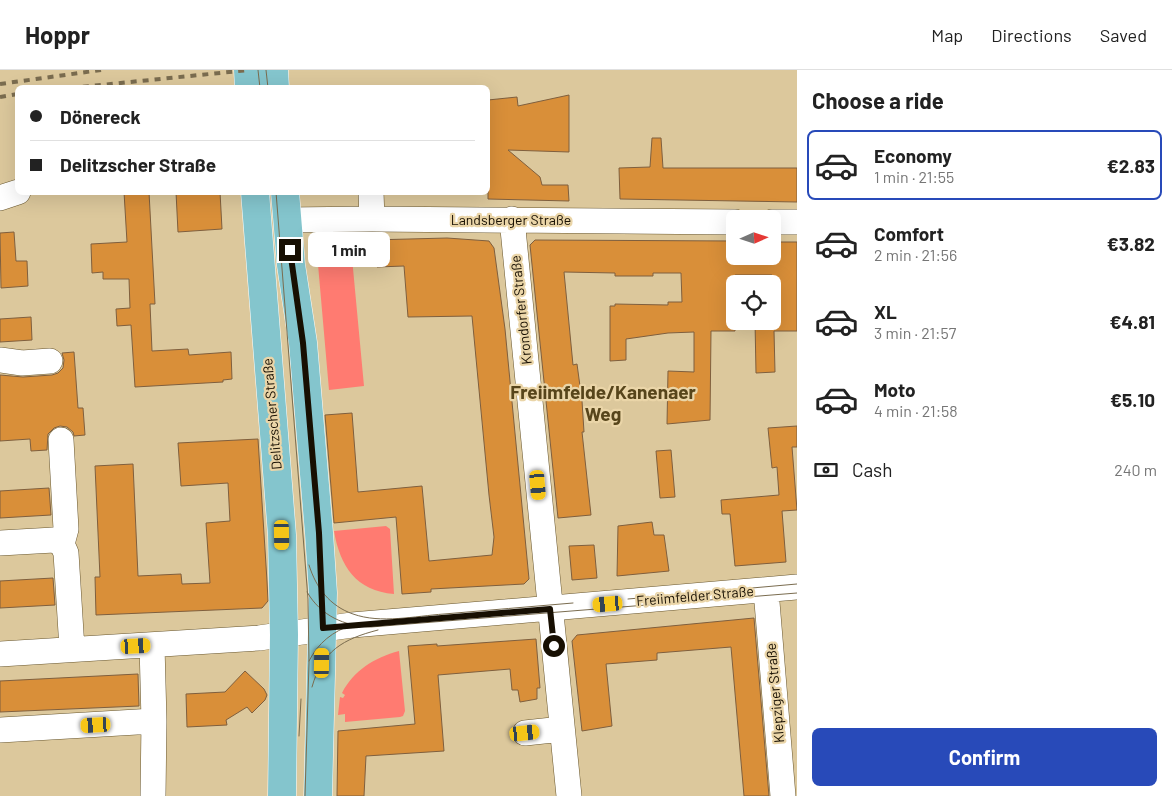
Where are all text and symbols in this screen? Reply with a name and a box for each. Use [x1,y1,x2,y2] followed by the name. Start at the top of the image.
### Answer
[25,20,90,49] text: Hoppr
[931,24,963,46] text: Map
[991,24,1072,46] text: Directions
[1100,24,1147,46] text: Saved
[812,87,944,113] text: Choose a ride
[60,105,141,128] text: Dönereck
[814,143,859,188] icon: car
[874,144,952,167] text: Economy
[60,153,216,176] text: Delitzscher Straße
[1107,154,1155,177] text: €2.83
[874,167,954,186] text: 1 min · 21:55
[726,210,781,265] north arrow
[726,210,781,330] map controls
[451,211,571,228] street label: Landsberger Straße
[814,221,859,266] icon: car
[874,222,944,245] text: Comfort
[308,232,390,268] callout: 1 min
[1107,232,1155,255] text: €3.82
[279,239,301,261] route end
[331,240,367,259] text: 1 min
[874,245,957,264] text: 2 min · 21:56
[506,255,535,365] street label: Krondorfer Straße
[726,275,781,330] button: locate
[814,299,859,344] icon: car
[874,300,897,323] text: XL
[1110,310,1155,333] text: €4.81
[874,323,956,342] text: 3 min · 21:57
[258,358,285,470] street label: Delitzscher Straße
[814,377,859,422] icon: car
[874,378,916,401] text: Moto
[510,380,697,425] district label: Freiimfelde/Kanenaer Weg
[1110,388,1155,411] text: €5.10
[874,401,958,420] text: 4 min · 21:58
[812,456,840,484] icon: cash
[852,458,893,481] text: Cash
[1114,460,1157,479] text: 240 m
[529,469,546,501] car
[274,520,289,550] car
[636,582,754,609] street label: Freiimfelder Straße
[592,595,623,613] car
[543,635,565,657] route start
[120,638,151,654] car
[762,642,787,744] street label: Klepziger Straße
[314,648,329,678] car
[80,717,111,733] car
[509,724,540,742] car
[812,728,1157,786] button: Confirm

